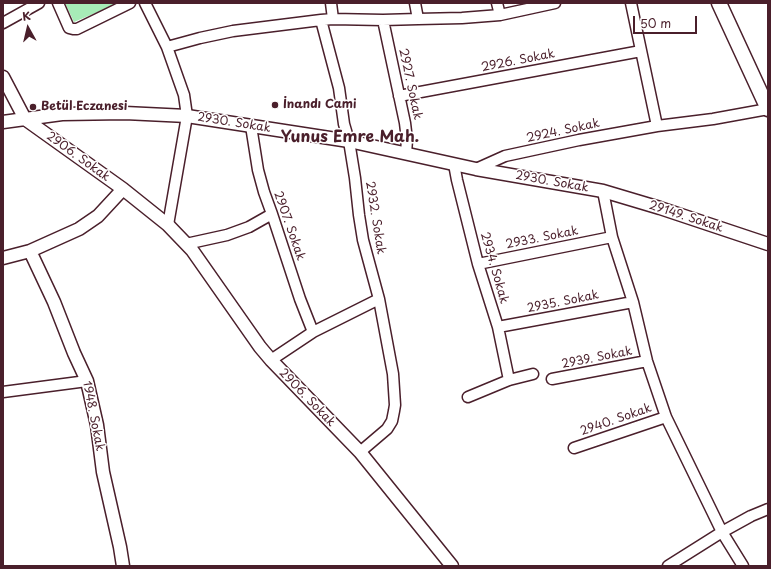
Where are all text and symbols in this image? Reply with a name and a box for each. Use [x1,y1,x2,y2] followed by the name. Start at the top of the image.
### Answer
[21,7,31,25] text: K
[8,8,48,48] north arrow
[635,8,699,34] scale bar
[640,14,671,32] text: 50 m
[395,47,425,121] street label: 2927. Sokak
[480,47,556,75] street label: 2926. Sokak
[283,98,356,112] place label: İnandı Cami
[41,100,128,114] place label: Betül Eczanesi
[270,100,280,110] marker: İnandı Cami
[28,102,38,112] marker: Betül Eczanesi
[196,110,272,136] street label: 2930. Sokak
[525,116,601,146] street label: 2924. Sokak
[281,128,419,148] district label: Yunus Emre Mah.
[43,129,113,185] street label: 2906. Sokak
[514,168,590,196] street label: 2930. Sokak
[362,180,388,256] street label: 2932. Sokak
[270,189,308,263] street label: 2907. Sokak
[647,198,725,236] street label: 29149. Sokak
[505,224,579,252] street label: 2933. Sokak
[477,231,511,305] street label: 2934. Sokak
[526,288,600,316] street label: 2935. Sokak
[561,344,633,372] street label: 2939. Sokak
[276,366,338,430] street label: 2906. Sokak
[79,380,107,452] street label: 1948. Sokak
[579,401,653,439] street label: 2940. Sokak

